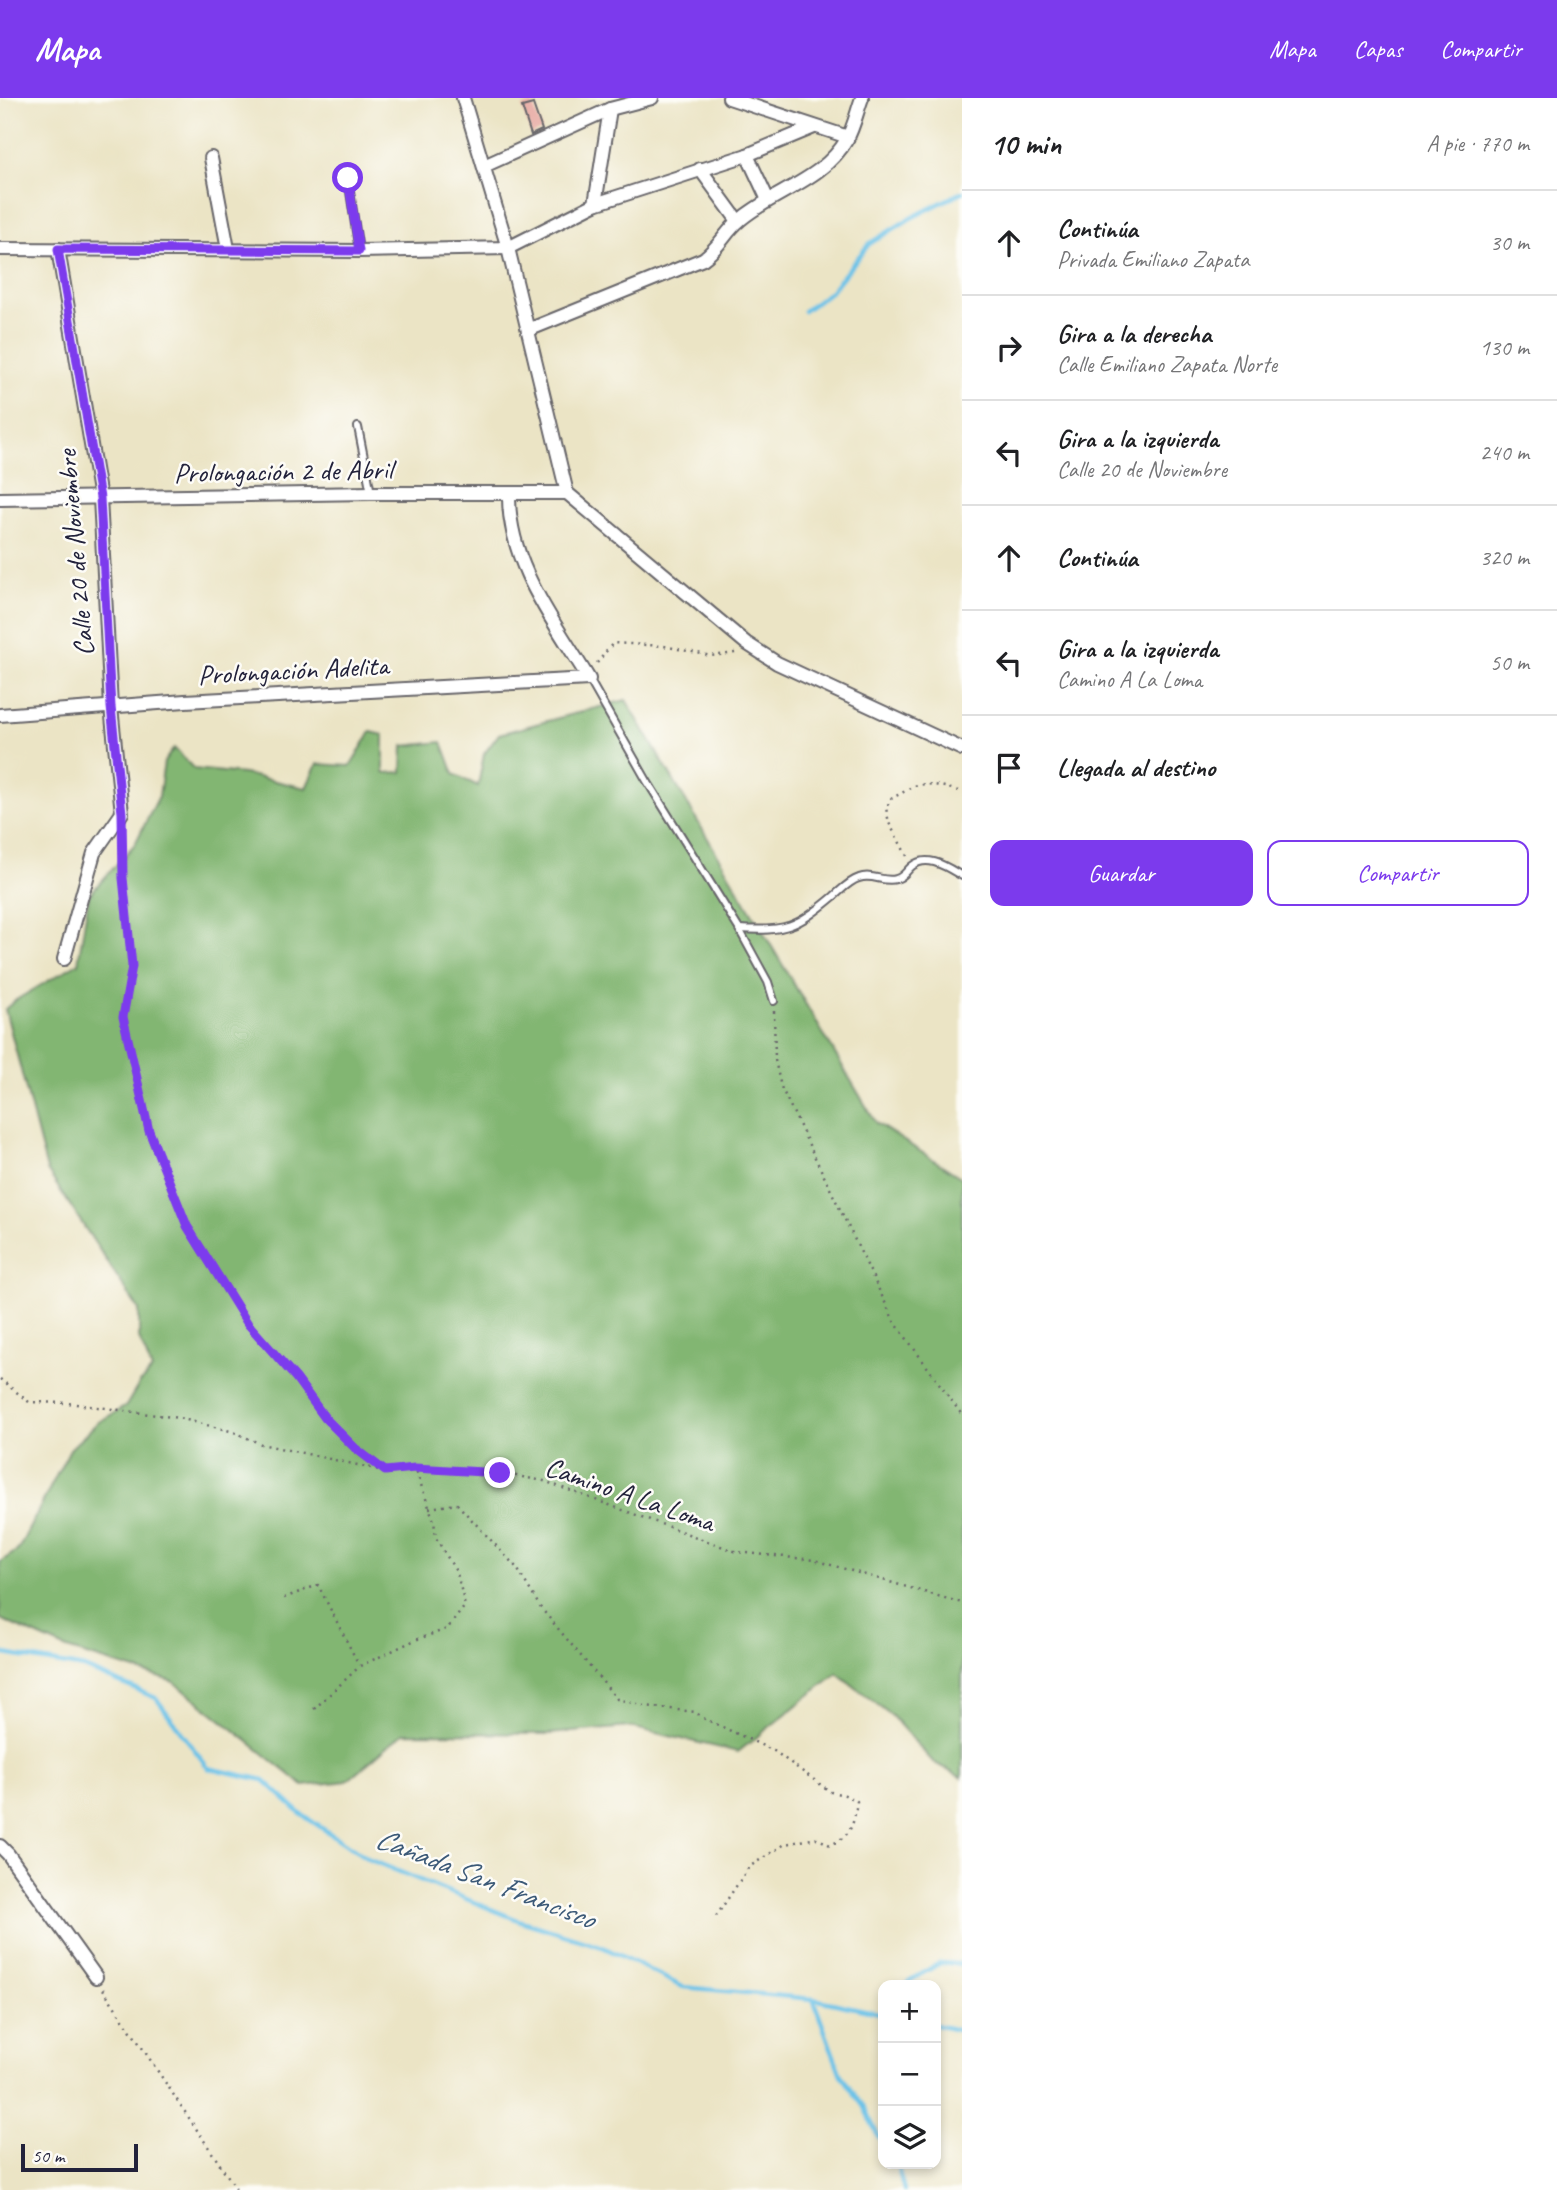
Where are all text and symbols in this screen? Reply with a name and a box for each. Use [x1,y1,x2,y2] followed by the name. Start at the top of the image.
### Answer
[35,28,100,70] text: Mapa
[1269,34,1316,64] text: Mapa
[1354,34,1402,64] text: Capas
[1440,34,1522,64] text: Compartir
[990,125,1061,163] text: 10 min
[1426,129,1529,158] text: A pie · 770 m
[332,162,363,193] route start
[1057,212,1138,245] text: Continúa
[990,224,1028,262] icon: ahead
[1490,228,1529,257] text: 30 m
[1057,245,1249,274] text: Privada Emiliano Zapata
[1057,317,1211,350] text: Gira a la derecha
[990,329,1028,367] icon: right
[1480,333,1529,362] text: 130 m
[1057,350,1277,379] text: Calle Emiliano Zapata Norte
[1057,422,1218,455] text: Gira a la izquierda
[990,434,1028,472] icon: left
[1480,438,1529,467] text: 240 m
[48,447,101,658] street label: Calle 20 de Noviembre
[173,452,398,490] street label: Prolongación 2 de Abril
[1057,455,1227,484] text: Calle 20 de Noviembre
[990,539,1028,577] icon: ahead
[1057,541,1138,574] text: Continúa
[1480,543,1529,572] text: 320 m
[1057,632,1218,665] text: Gira a la izquierda
[990,644,1028,682] icon: left
[197,647,392,692] street label: Prolongación Adelita
[1490,648,1529,677] text: 50 m
[1057,665,1202,694] text: Camino A La Loma
[990,749,1028,787] icon: arrive
[1057,751,1215,784] text: Llegada al destino
[990,840,1253,906] button: Guardar
[1267,840,1529,906] button: Compartir
[541,1449,721,1540] street label: Camino A La Loma
[484,1457,515,1488] route end
[370,1819,603,1938] water label: Cañada San Francisco
[878,1980,941,2169] map controls
[878,1980,941,2043] button: +
[878,2043,941,2106] button: −
[878,2106,941,2169] button: layers
[21,2141,138,2173] scale bar
[32,2144,64,2168] text: 50 m

